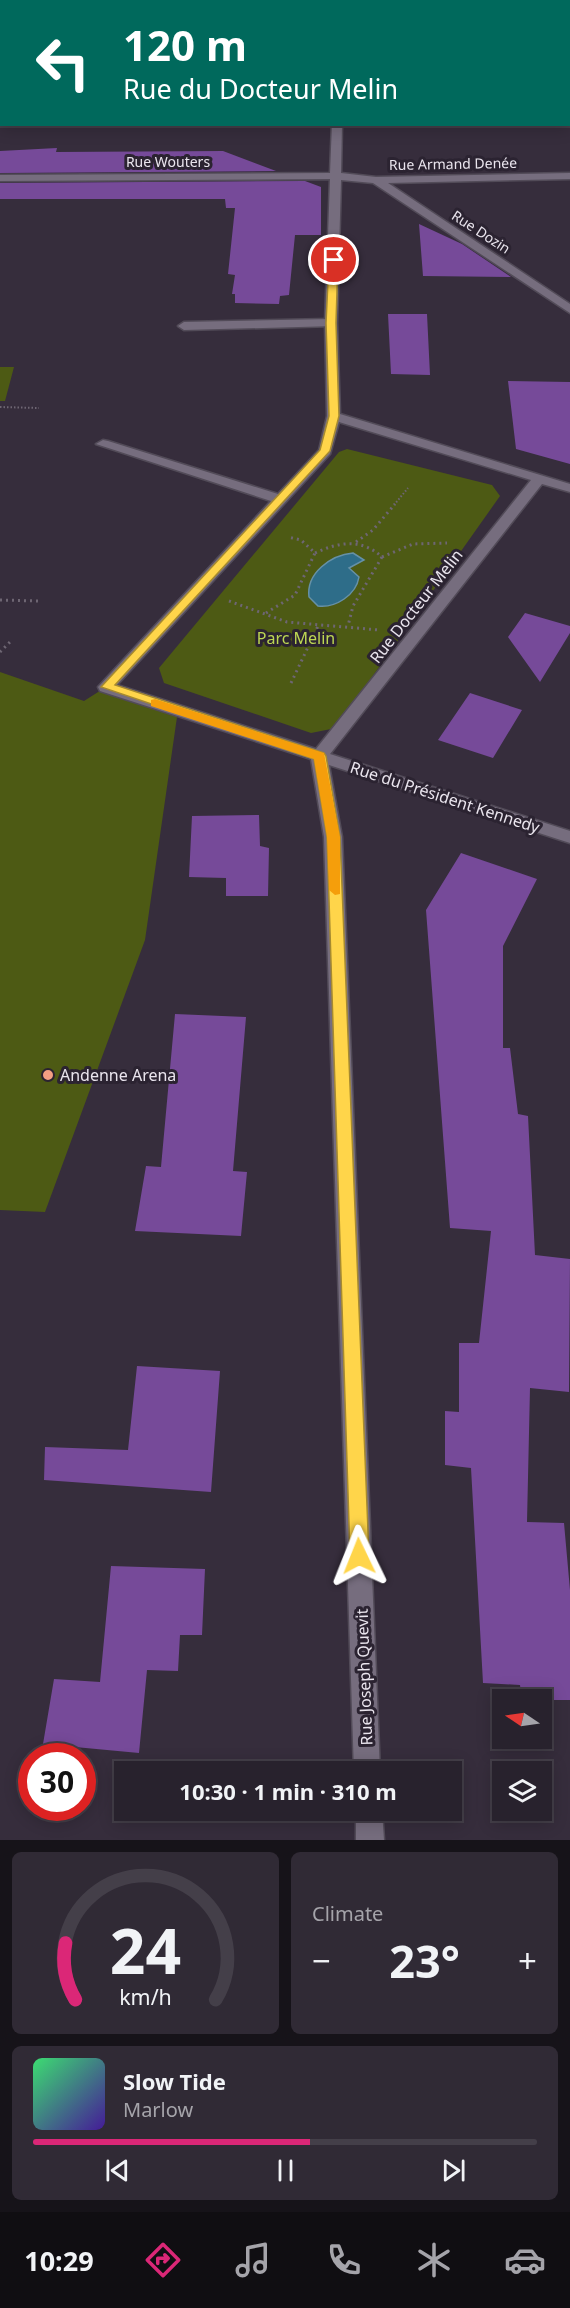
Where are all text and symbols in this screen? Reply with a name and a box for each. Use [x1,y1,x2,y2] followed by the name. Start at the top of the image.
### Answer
[123,16,247,73] text: 120 m
[24,24,102,102] icon: left
[123,70,398,107] text: Rue du Docteur Melin
[126,152,210,171] street label: Rue Wouters
[389,153,517,174] street label: Rue Armand Denée
[448,206,514,258] street label: Rue Dozin
[308,234,359,285] pin
[317,243,350,276] icon: arrive
[364,544,468,668] street label: Rue Docteur Melin
[257,627,335,649] park label: Parc Melin
[347,756,543,838] street label: Rue du Président Kennedy
[60,1064,176,1086] place label: Andenne Arena
[41,1068,55,1082] marker: Andenne Arena
[327,1524,391,1588] position arrow
[351,1608,377,1746] street label: Rue Joseph Quevit
[492,1689,552,1749] north arrow
[492,1689,552,1821] map controls
[18,1743,96,1821] speed limit sign: 30
[492,1761,552,1821] button: layers
[179,1776,397,1806] text: 10:30 · 1 min · 310 m
[312,1900,383,1927] text: Climate
[110,1907,181,1992] text: 24
[389,1930,460,1991] text: 23°
[312,1938,331,1983] text: −
[518,1938,537,1983] text: +
[119,1982,172,2011] text: km/h
[123,2066,226,2096] text: Slow Tide
[123,2096,193,2123] text: Marlow
[101,2154,134,2187] icon: previous
[269,2154,302,2187] icon: pause
[437,2154,470,2187] icon: next
[142,2239,184,2281] icon: directions
[232,2239,274,2281] icon: music
[323,2239,365,2281] icon: phone
[413,2239,455,2281] icon: climate
[504,2239,546,2281] icon: car
[24,2242,94,2279] text: 10:29

